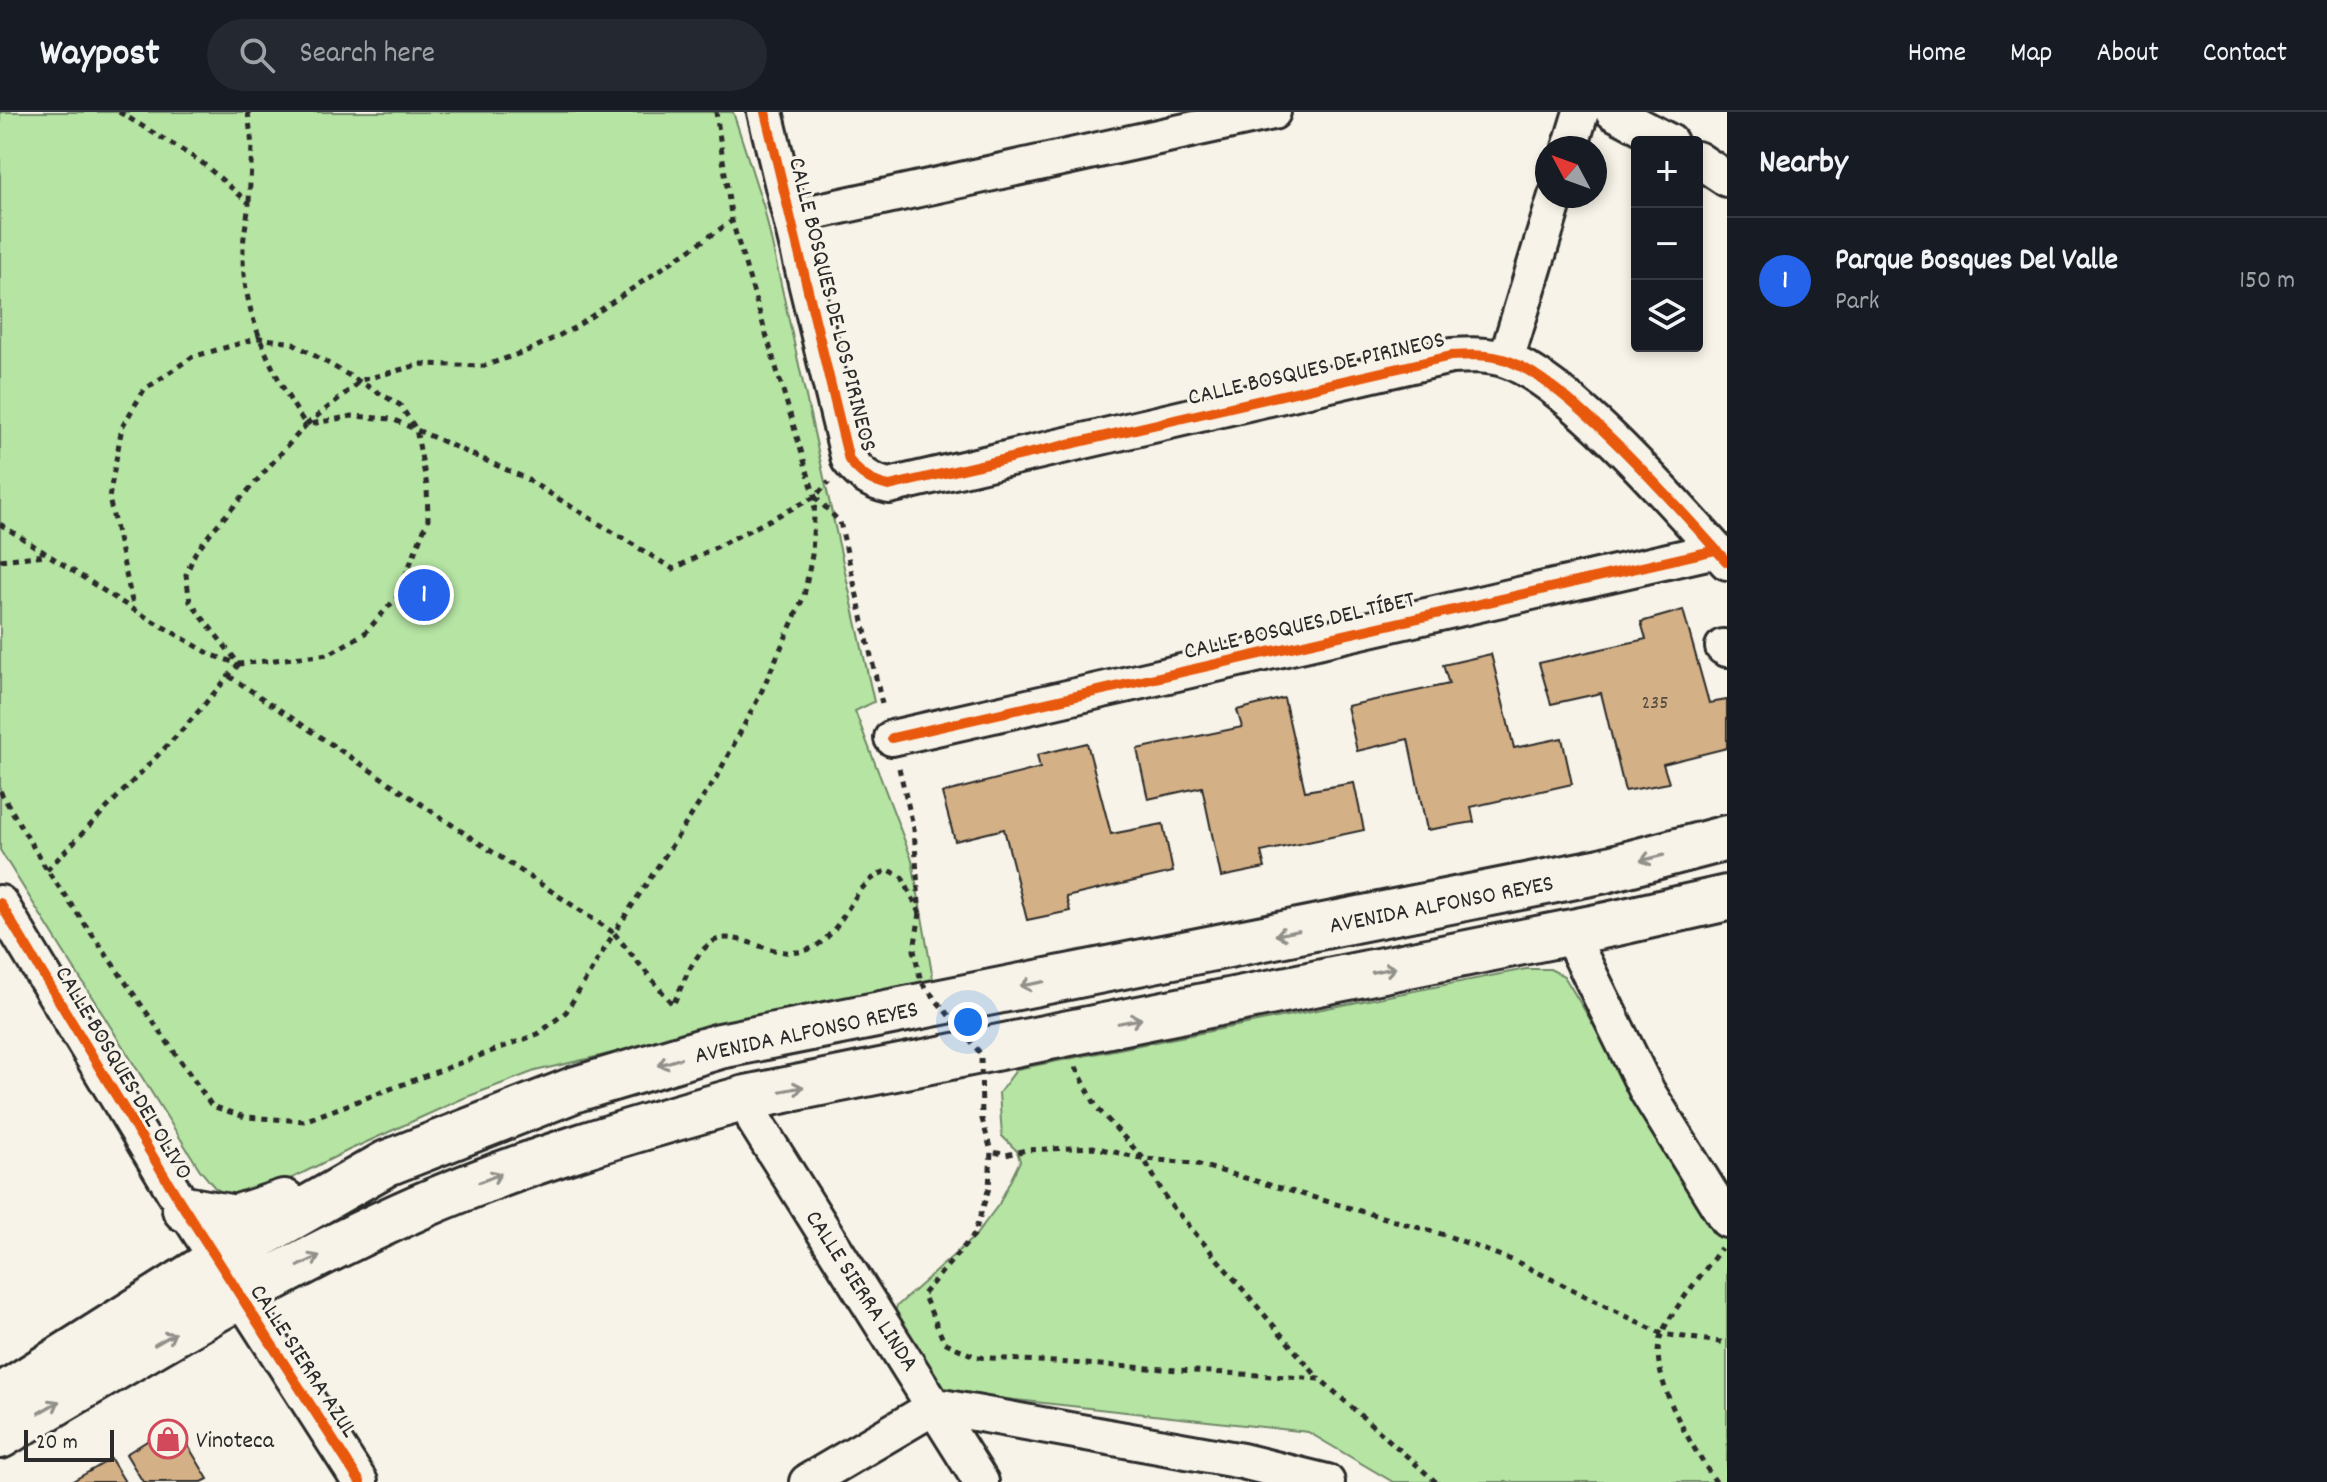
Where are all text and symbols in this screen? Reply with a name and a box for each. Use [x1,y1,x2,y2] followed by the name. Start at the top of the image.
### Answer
[207,19,767,91] search box
[40,28,159,83] text: Waypost
[235,33,279,77] icon: search
[299,34,435,77] text: Search here
[1908,35,1966,75] text: Home
[2010,35,2052,75] text: Map
[2096,35,2159,75] text: About
[2203,35,2287,75] text: Contact
[1535,136,1607,208] north arrow
[1631,136,1703,352] map controls
[1631,136,1703,208] button: +
[1759,140,1848,189] text: Nearby
[778,154,884,455] street label: CALLE BOSQUES DE LOS PIRINEOS
[1631,208,1703,280] button: −
[1835,241,2118,284] text: Parque Bosques Del Valle
[1782,263,1788,300] text: 1
[2239,263,2295,300] text: 150 m
[1631,280,1703,352] button: layers
[1835,284,1879,321] text: Park
[1185,324,1448,416] street label: CALLE BOSQUES DE PIRINEOS
[398,565,450,625] pin: 1
[1181,584,1419,670] street label: CALLE BOSQUES DEL TÍBET
[1642,690,1668,718] house number: 235
[1639,851,1665,866] one-way arrow
[1327,868,1557,944] street label: AVENIDA ALFONSO REYES
[1275,927,1301,942] one-way arrow
[45,960,200,1187] street label: CALLE BOSQUES DEL OLIVO
[1371,961,1397,976] one-way arrow
[1020,978,1046,993] one-way arrow
[692,994,922,1074] street label: AVENIDA ALFONSO REYES
[948,1002,988,1042] your location
[1116,1013,1142,1028] one-way arrow
[656,1055,682,1070] one-way arrow
[779,1081,805,1096] one-way arrow
[477,1170,502,1185] one-way arrow
[795,1204,926,1379] street label: CALLE SIERRA LINDA
[297,1253,321,1268] one-way arrow
[240,1278,365,1445] street label: CALLE SIERRA AZUL
[153,1331,176,1347] one-way arrow
[37,1399,60,1415] one-way arrow
[147,1418,189,1460] shop icon: Vinoteca
[196,1425,275,1459] place label: Vinoteca
[24,1426,114,1462] scale bar
[36,1428,78,1459] text: 20 m

